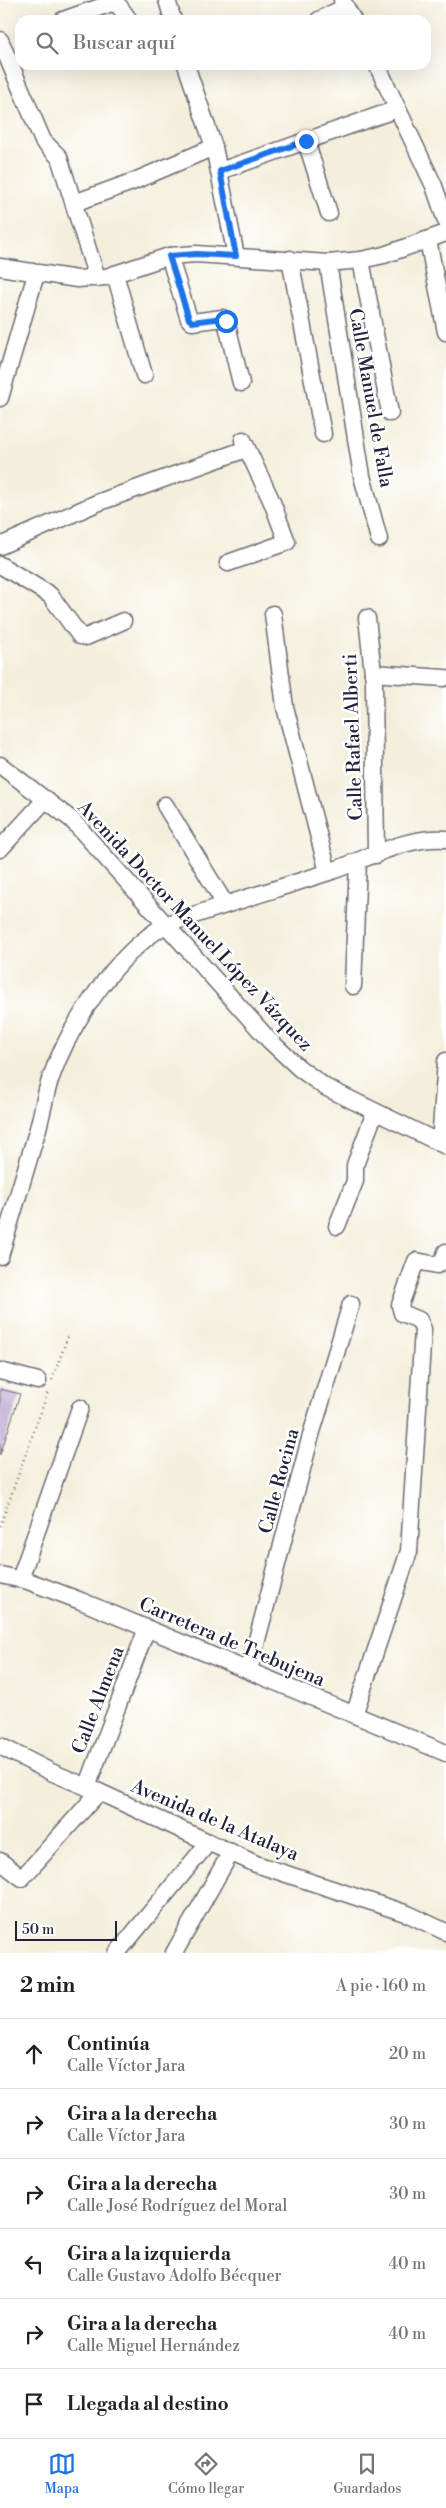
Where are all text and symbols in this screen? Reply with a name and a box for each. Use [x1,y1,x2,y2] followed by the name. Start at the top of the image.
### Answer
[15,15,431,70] search box
[33,29,61,57] icon: search
[73,31,175,55] text: Buscar aquí
[295,130,318,153] route end
[343,307,399,490] street label: Calle Manuel de Falla
[215,310,238,333] route start
[338,653,368,821] street label: Calle Rafael Alberti
[72,795,318,1056] street label: Avenida Doctor Manuel López Vázquez
[253,1425,305,1536] street label: Calle Rocina
[135,1592,329,1692] street label: Carretera de Trebujena
[67,1642,130,1757] street label: Calle Almena
[127,1773,303,1866] street label: Avenida de la Atalaya
[15,1918,118,1941] scale bar
[22,1921,54,1939] text: 50 m
[20,1973,75,1999] text: 2 min
[336,1976,426,1996] text: A pie · 160 m
[67,2032,150,2056] text: Continúa
[20,2040,48,2068] icon: ahead
[389,2044,426,2064] text: 20 m
[67,2056,185,2076] text: Calle Víctor Jara
[67,2102,217,2126] text: Gira a la derecha
[20,2110,48,2138] icon: right
[389,2114,426,2134] text: 30 m
[67,2126,185,2146] text: Calle Víctor Jara
[67,2172,217,2196] text: Gira a la derecha
[20,2180,48,2208] icon: right
[389,2184,426,2204] text: 30 m
[67,2196,287,2216] text: Calle José Rodríguez del Moral
[67,2242,231,2266] text: Gira a la izquierda
[20,2250,48,2278] icon: left
[389,2254,426,2274] text: 40 m
[67,2266,281,2286] text: Calle Gustavo Adolfo Bécquer
[67,2312,217,2336] text: Gira a la derecha
[20,2320,48,2348] icon: right
[389,2324,426,2344] text: 40 m
[67,2336,240,2356] text: Calle Miguel Hernández
[20,2390,48,2418] icon: arrive
[67,2392,229,2416] text: Llegada al destino
[44,2450,79,2498] tab: Mapa
[168,2450,244,2498] tab: Cómo llegar
[333,2450,402,2498] tab: Guardados

